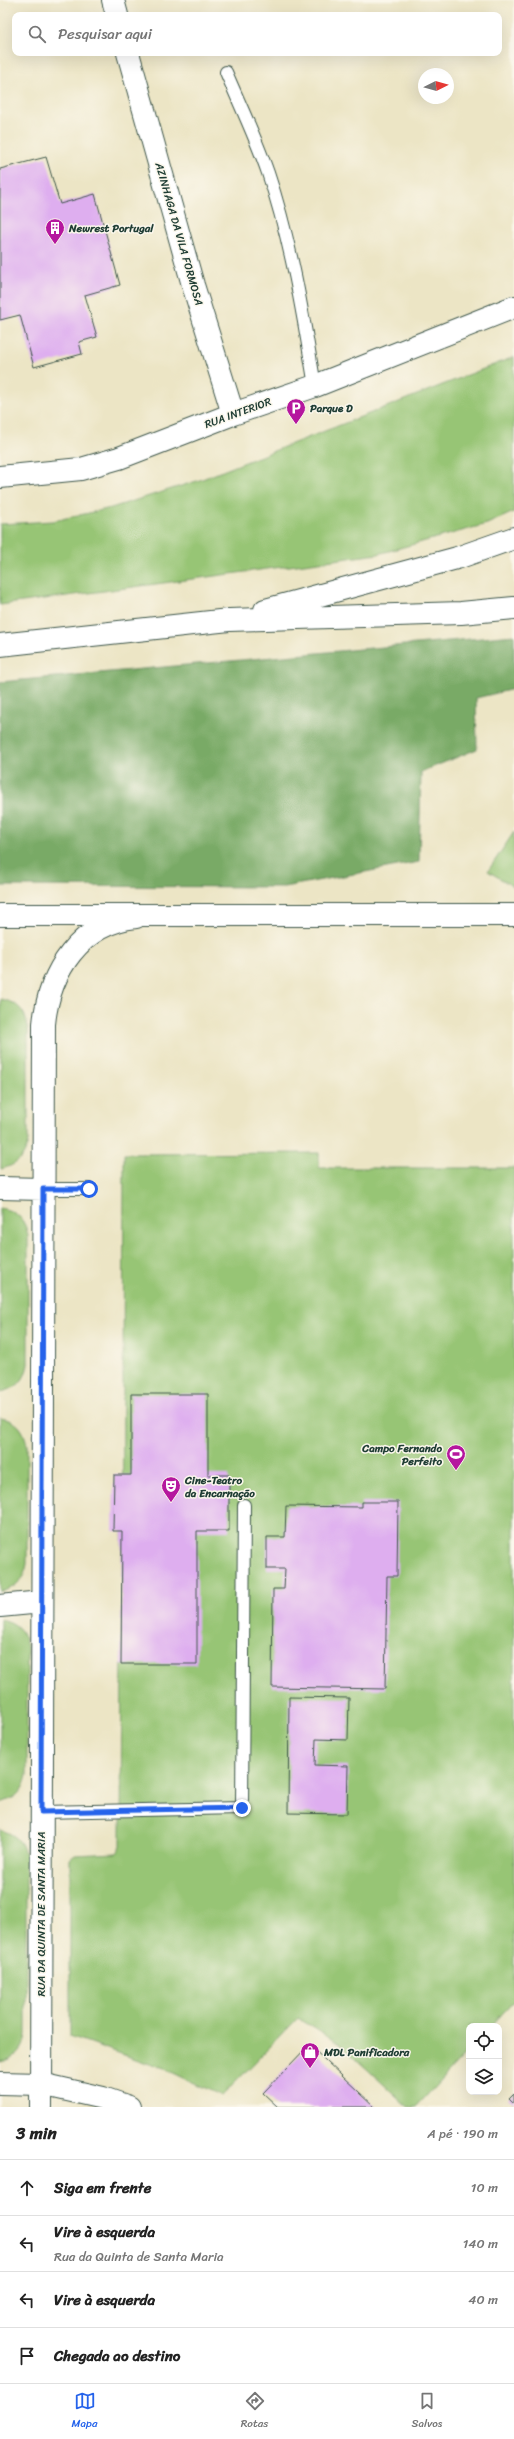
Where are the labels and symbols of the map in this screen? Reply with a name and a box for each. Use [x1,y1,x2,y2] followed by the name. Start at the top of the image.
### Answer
[418,68,454,104] north arrow
[149,159,209,308] street label: AZINHAGA DA VILA FORMOSA
[44,217,66,245] building icon: Newrest Portugal
[68,219,154,238] place label: Newrest Portugal
[202,392,274,434] street label: RUA INTERIOR
[285,397,307,425] parking icon: Parque D
[310,399,353,418] place label: Parque D
[80,1180,98,1198] route start
[361,1439,442,1471] place label: Campo Fernando Perfeito
[445,1443,467,1471] sports icon: Campo Fernando Perfeito
[184,1471,255,1503] place label: Cine-Teatro da Encarnação
[160,1475,182,1503] theatre icon: Cine-Teatro da Encarnação
[233,1799,251,1817] route end
[32,1832,51,1996] street label: RUA DA QUINTA DE SANTA MARIA
[299,2041,321,2069] shop icon: MDL Panificadora
[323,2043,410,2062] place label: MDL Panificadora

